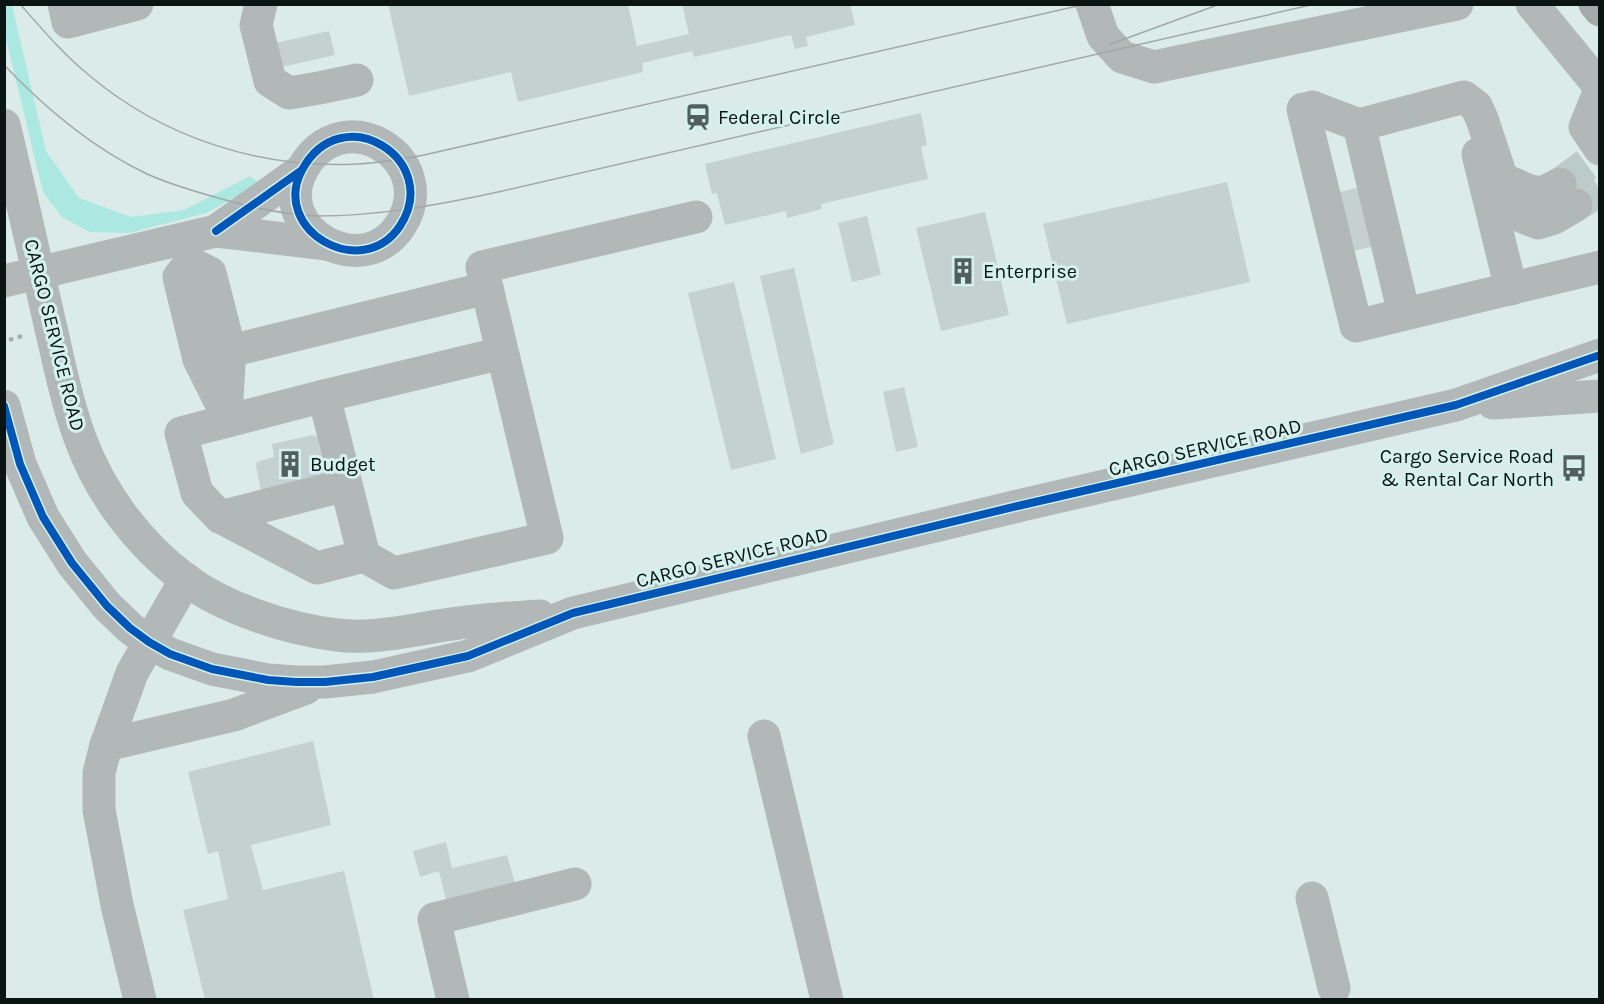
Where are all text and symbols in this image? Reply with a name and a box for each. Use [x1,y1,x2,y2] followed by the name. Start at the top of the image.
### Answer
[683,102,713,132] station icon: Federal Circle
[718,106,841,129] place label: Federal Circle
[20,237,90,434] street label: CARGO SERVICE ROAD
[948,256,978,286] building icon: Enterprise
[983,260,1077,283] place label: Enterprise
[1107,414,1304,481] street label: CARGO SERVICE ROAD
[1380,445,1554,491] place label: Cargo Service Road & Rental Car North
[275,449,305,479] building icon: Budget
[310,453,376,476] place label: Budget
[1559,453,1589,483] bus stop icon: Cargo Service Road & Rental Car North
[634,522,831,592] street label: CARGO SERVICE ROAD

